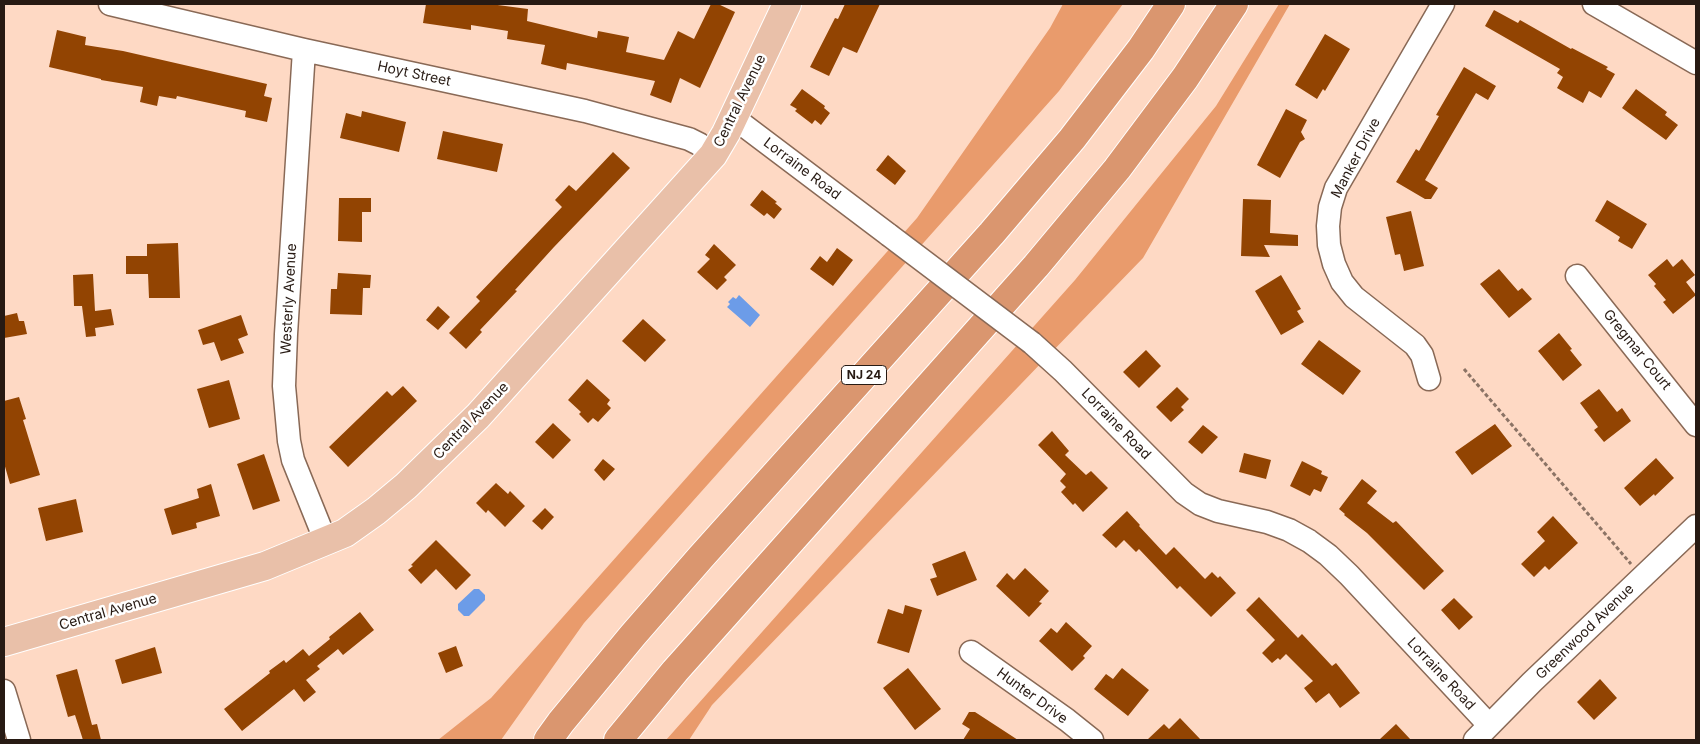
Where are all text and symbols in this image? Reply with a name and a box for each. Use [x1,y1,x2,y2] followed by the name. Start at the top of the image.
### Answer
[710,52,770,150] street label: Central Avenue
[376,58,452,90] street label: Hoyt Street
[1328,115,1384,201] street label: Manker Drive
[760,134,844,204] street label: Lorraine Road
[278,243,300,355] street label: Westerly Avenue
[1599,306,1675,394] street label: Gregmar Court
[842,366,886,384] road number: NJ 24
[430,379,512,463] street label: Central Avenue
[1078,385,1154,463] street label: Lorraine Road
[1532,581,1638,683] street label: Greenwood Avenue
[57,590,159,634] street label: Central Avenue
[1403,634,1479,714] street label: Lorraine Road
[993,665,1071,727] street label: Hunter Drive

